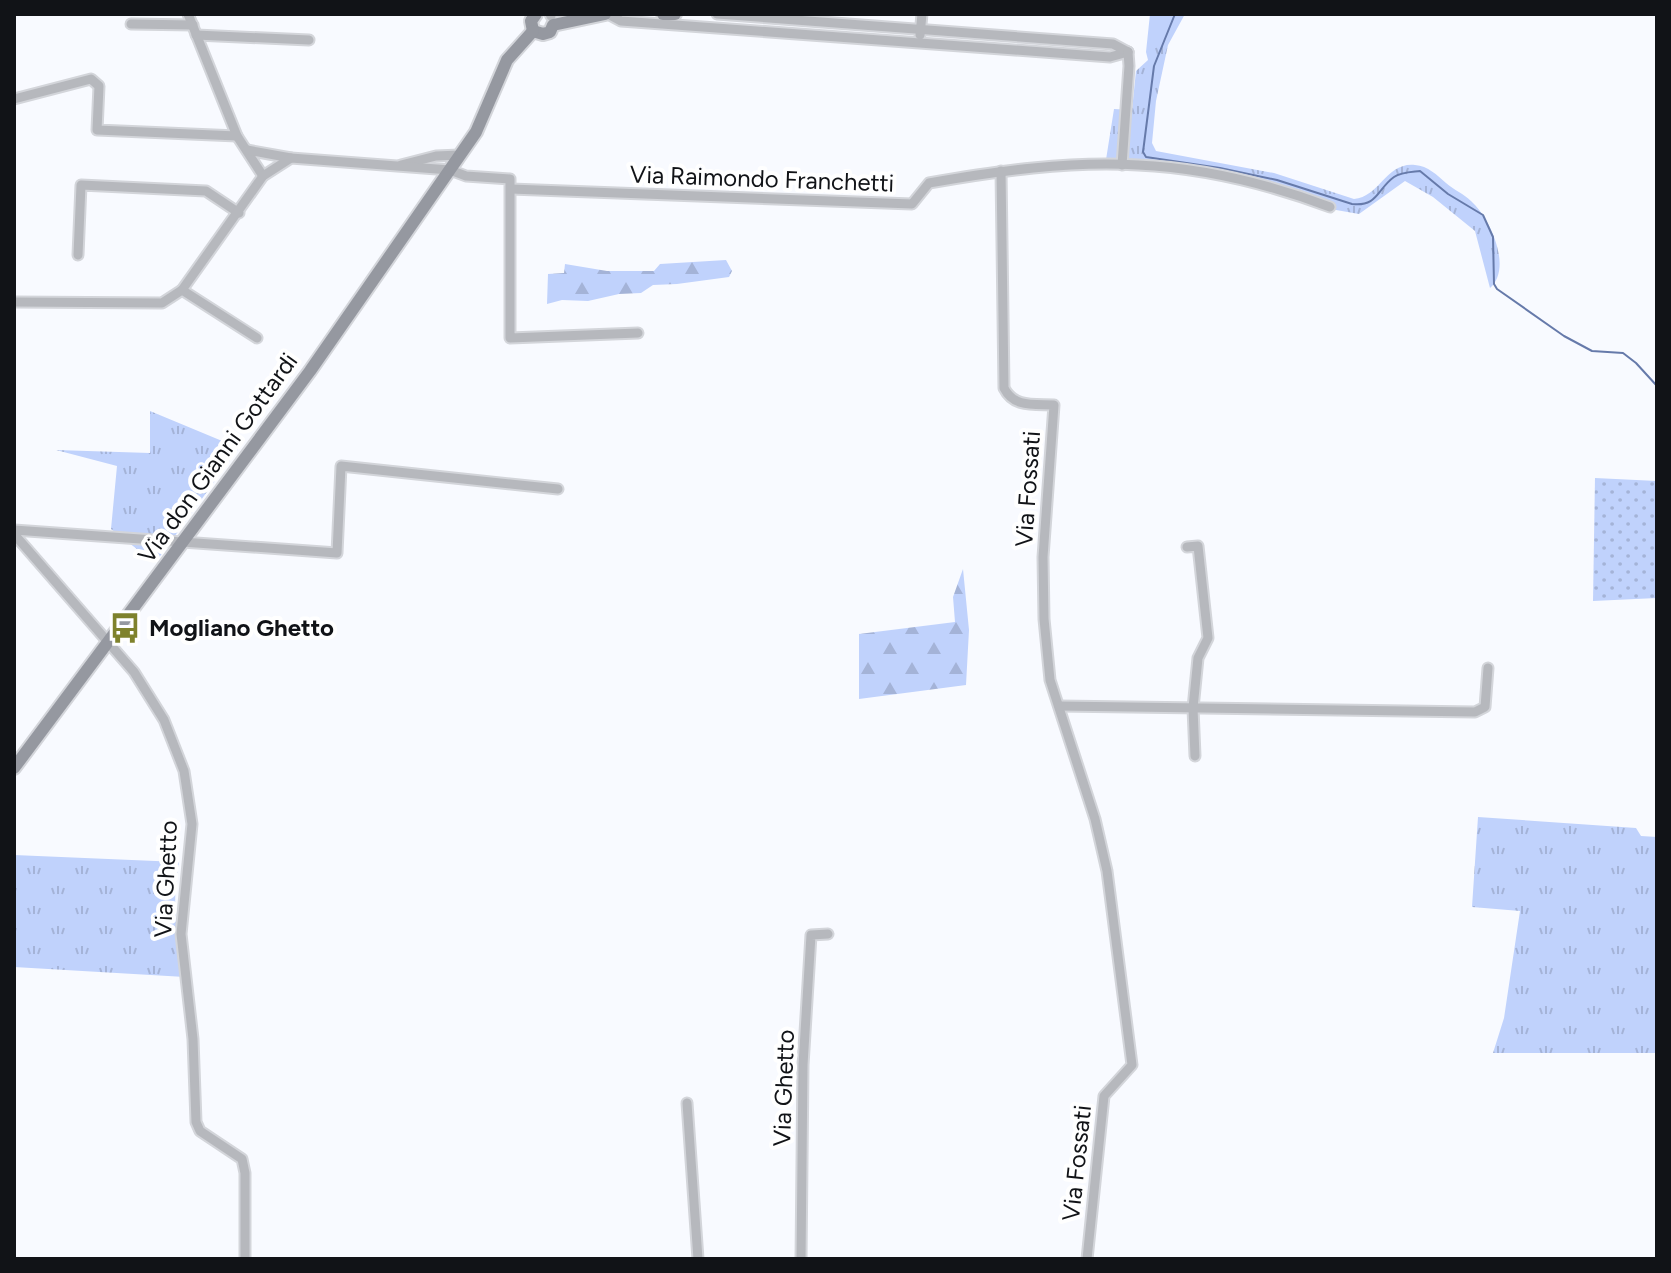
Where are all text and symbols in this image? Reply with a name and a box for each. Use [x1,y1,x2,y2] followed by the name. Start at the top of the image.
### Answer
[629,159,895,198] street label: Via Raimondo Franchetti
[132,347,303,568] street label: Via don Gianni Gottardi
[1009,430,1046,548] street label: Via Fossati
[108,611,142,645] bus stop icon: Mogliano Ghetto
[149,613,334,642] place label: Mogliano Ghetto
[148,820,183,938] street label: Via Ghetto
[767,1029,800,1147] street label: Via Ghetto
[1056,1104,1097,1222] street label: Via Fossati

